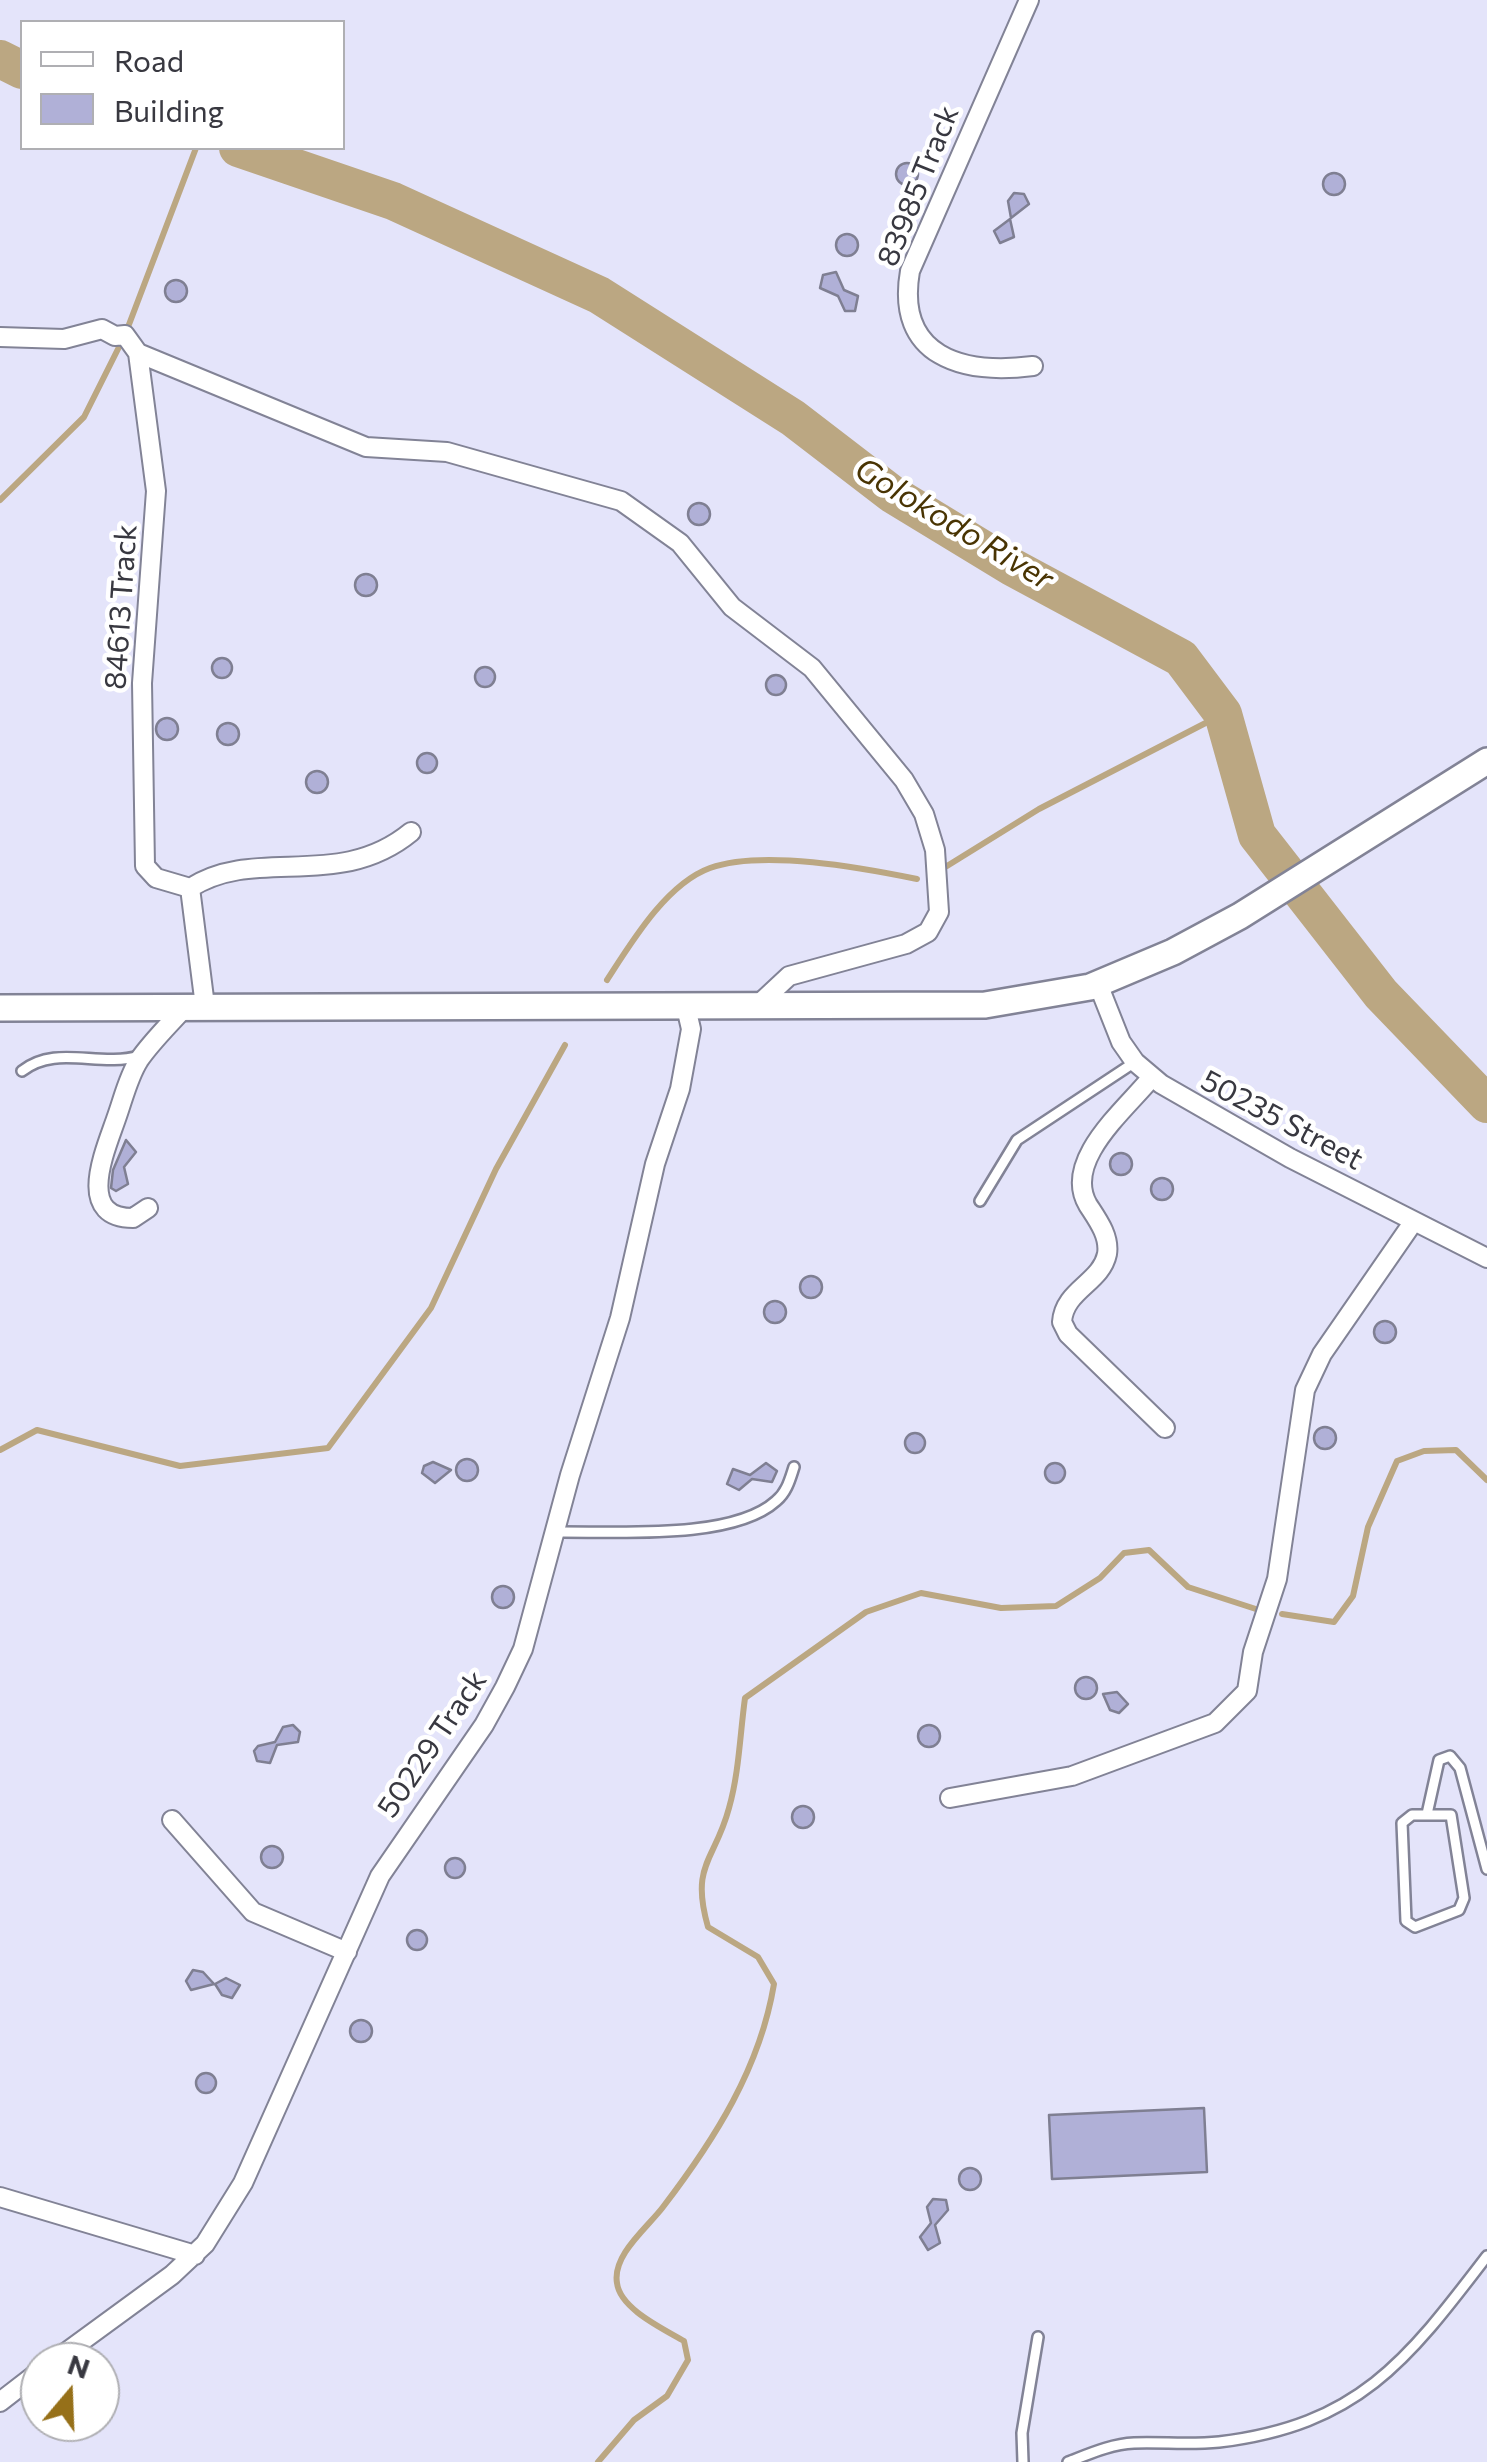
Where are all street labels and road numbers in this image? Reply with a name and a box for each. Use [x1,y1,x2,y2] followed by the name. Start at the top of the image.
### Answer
[869,101,967,271] street label: 83985 Track
[97,523,145,691] street label: 84613 Track
[1195,1062,1369,1178] street label: 50235 Street
[370,1664,494,1824] street label: 50229 Track

